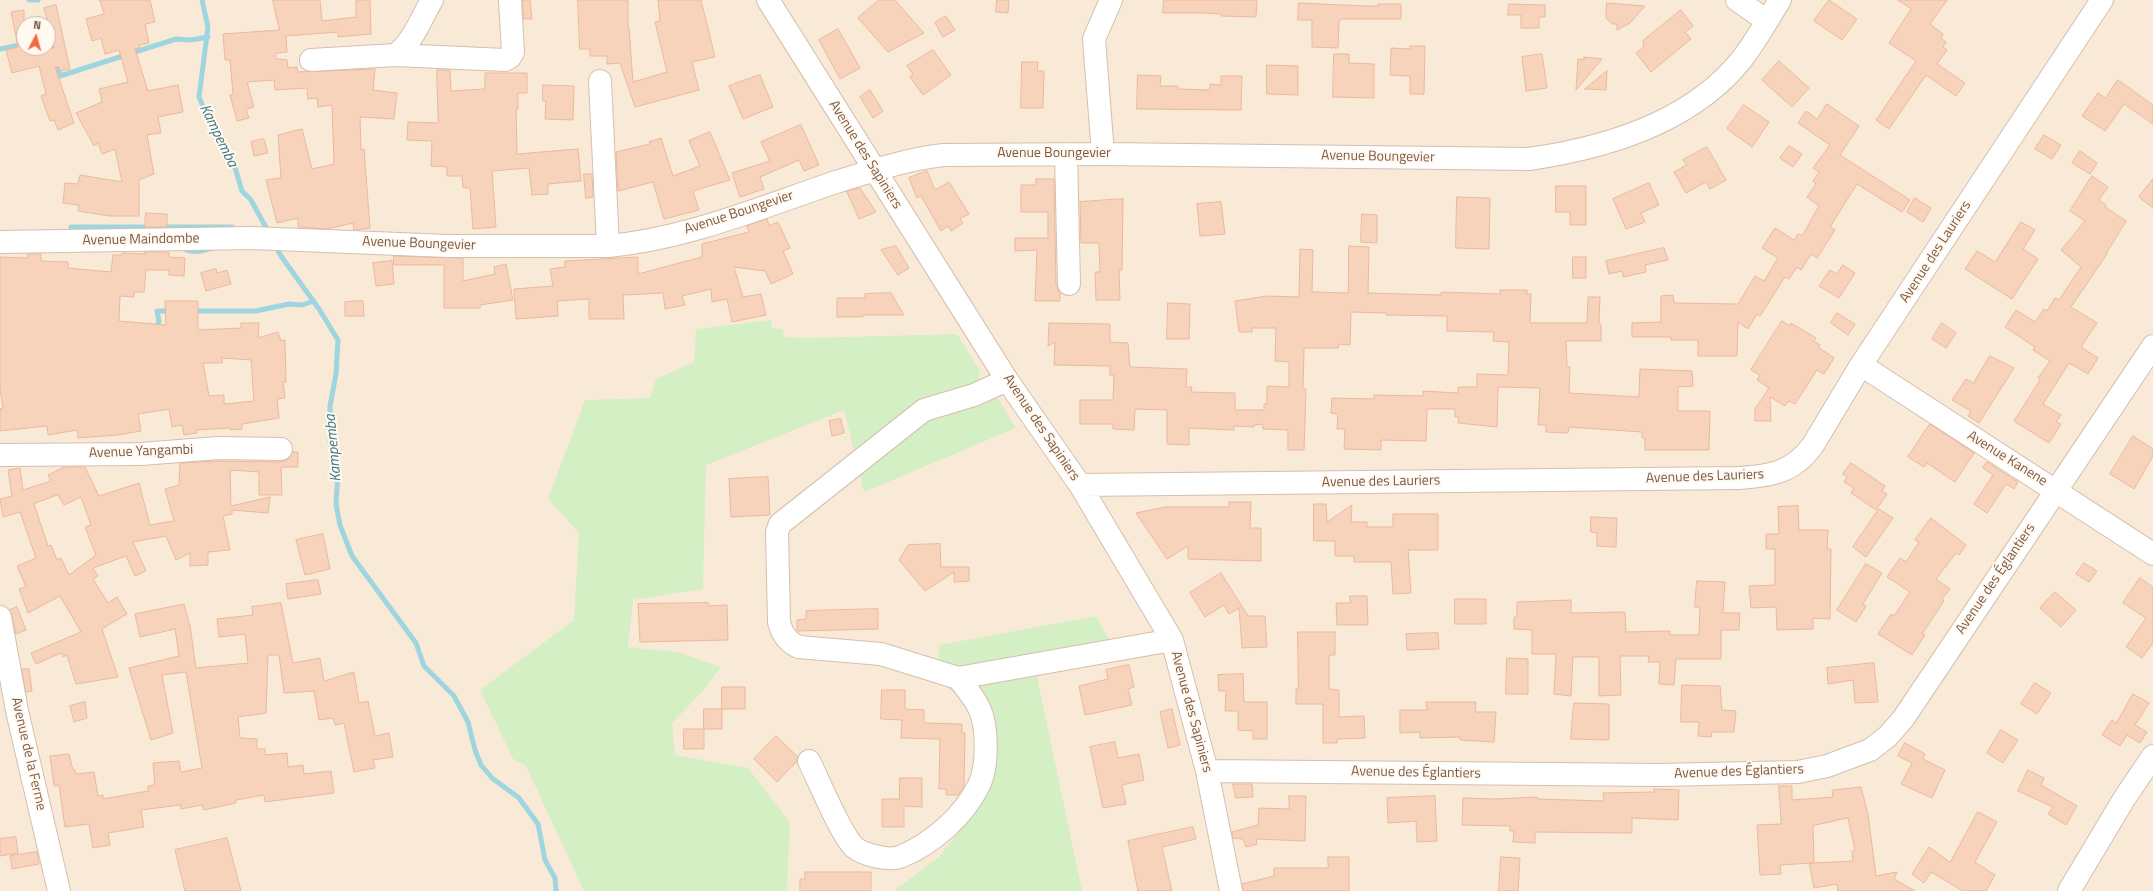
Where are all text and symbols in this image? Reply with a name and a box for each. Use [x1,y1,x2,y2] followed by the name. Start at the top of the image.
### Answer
[16,16,56,56] north arrow
[33,17,42,33] text: N
[825,98,905,212] street label: Avenue des Sapiniers
[195,102,241,170] water label: Kampemba
[997,146,1111,162] street label: Avenue Boungevier
[1321,148,1435,166] street label: Avenue Boungevier
[682,187,796,239] street label: Avenue Boungevier
[1897,198,1975,306] street label: Avenue des Lauriers
[82,231,200,249] street label: Avenue Maindombe
[362,234,476,254] street label: Avenue Boungevier
[999,371,1083,485] street label: Avenue des Sapiniers
[322,414,346,482] water label: Kampemba
[1964,428,2050,490] street label: Avenue Kanene
[89,442,193,462] street label: Avenue Yangambi
[1646,467,1764,487] street label: Avenue des Lauriers
[1322,473,1440,491] street label: Avenue des Lauriers
[1953,520,2039,638] street label: Avenue des Églantiers
[1167,649,1215,775] street label: Avenue des Sapiniers
[7,696,49,812] street label: Avenue de la Ferme
[1674,761,1804,783] street label: Avenue des Églantiers
[1351,763,1481,783] street label: Avenue des Églantiers

